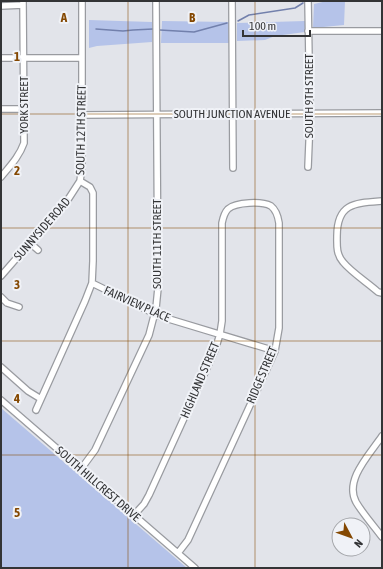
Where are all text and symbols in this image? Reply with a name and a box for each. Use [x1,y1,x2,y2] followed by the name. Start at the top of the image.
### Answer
[60,10,68,25] text: A
[189,10,196,25] text: B
[243,12,310,38] scale bar
[249,19,276,33] text: 100 m
[14,49,20,64] text: 1
[302,53,316,138] street label: SOUTH 9TH STREET
[17,76,31,134] street label: YORK STREET
[73,84,89,175] street label: SOUTH 12TH STREET
[174,107,290,121] street label: SOUTH JUNCTION AVENUE
[14,163,20,178] text: 2
[11,195,73,263] street label: SUNNYSIDE ROAD
[150,198,164,289] street label: SOUTH 11TH STREET
[14,277,20,292] text: 3
[102,283,172,325] street label: FAIRVIEW PLACE
[178,339,223,420] street label: HIGHLAND STREET
[244,344,281,406] street label: RIDGE STREET
[13,391,20,406] text: 4
[53,444,143,524] street label: SOUTH HILLCREST DRIVE
[14,505,20,520] text: 5
[331,517,371,557] north arrow
[352,537,365,550] text: N

